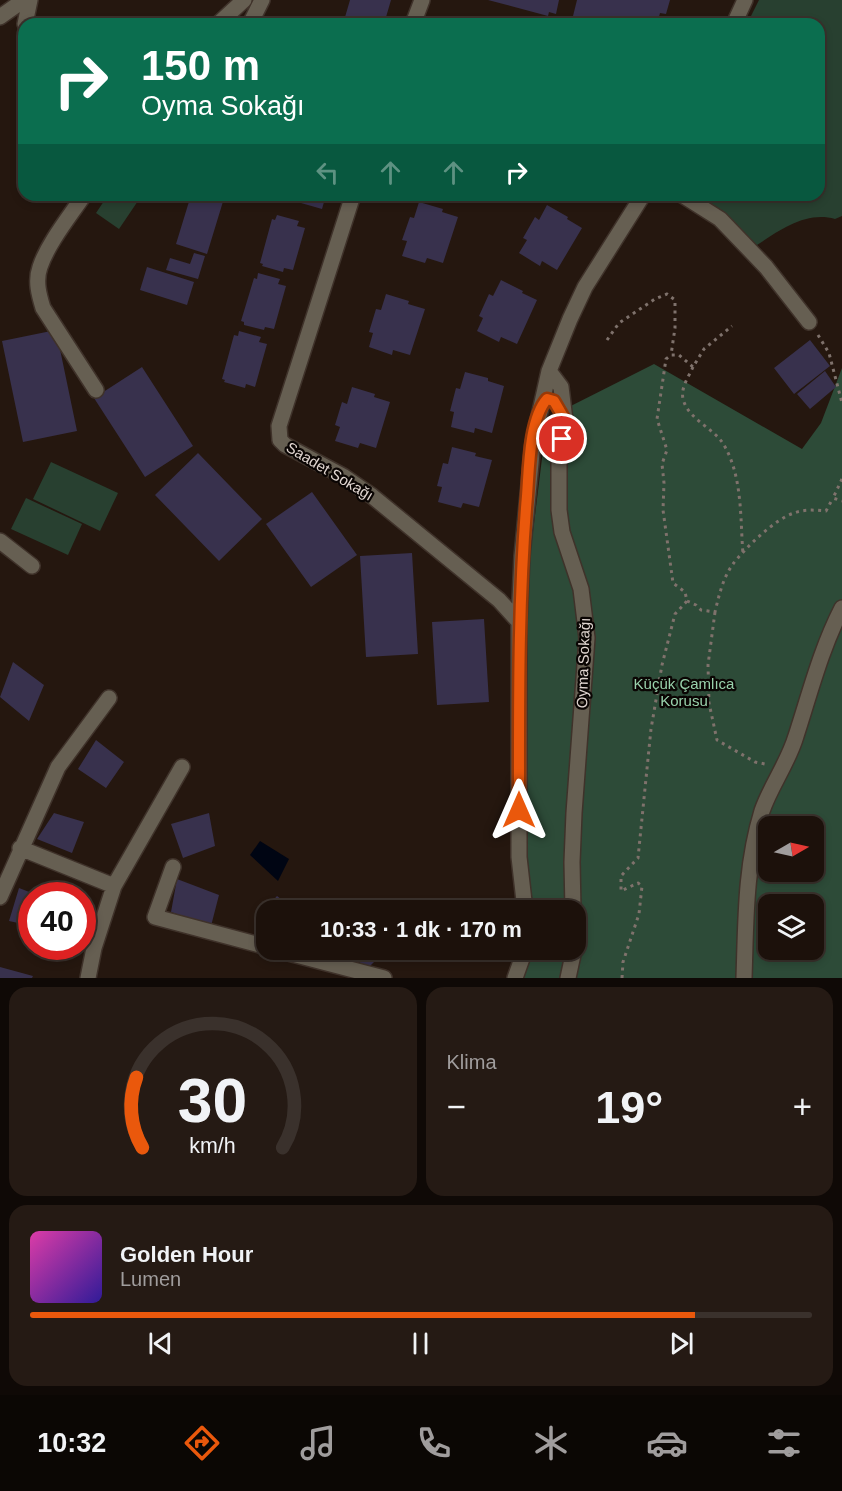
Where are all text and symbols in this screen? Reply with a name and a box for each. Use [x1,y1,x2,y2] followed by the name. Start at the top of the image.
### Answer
[42,42,120,120] icon: right
[141,42,260,89] text: 150 m
[141,91,305,121] text: Oyma Sokağı
[311,156,344,189] icon: left
[374,156,407,189] icon: ahead
[437,156,470,189] icon: ahead
[500,156,533,189] icon: right
[536,413,587,464] pin
[545,422,578,455] icon: arrive
[283,438,377,504] street label: Saadet Sokağı
[573,617,593,709] street label: Oyma Sokağı
[634,675,735,709] park label: Küçük Çamlıca Korusu
[487,778,551,842] position arrow
[758,816,824,882] north arrow
[758,816,824,960] map controls
[18,882,96,960] speed limit sign: 40
[758,894,824,960] button: layers
[320,917,522,942] text: 10:33 · 1 dk · 170 m
[447,1051,497,1073] text: Klima
[178,1066,247,1135] text: 30
[595,1082,663,1133] text: 19°
[447,1088,466,1125] text: −
[793,1088,812,1125] text: +
[190,1135,236,1159] text: km/h
[120,1242,253,1267] text: Golden Hour
[120,1268,181,1290] text: Lumen
[144,1327,177,1360] icon: previous
[404,1327,437,1360] icon: pause
[665,1327,698,1360] icon: next
[181,1422,223,1464] icon: directions
[297,1422,339,1464] icon: music
[413,1422,455,1464] icon: phone
[530,1422,572,1464] icon: climate
[646,1422,688,1464] icon: car
[763,1422,805,1464] icon: filters
[37,1428,106,1458] text: 10:32

